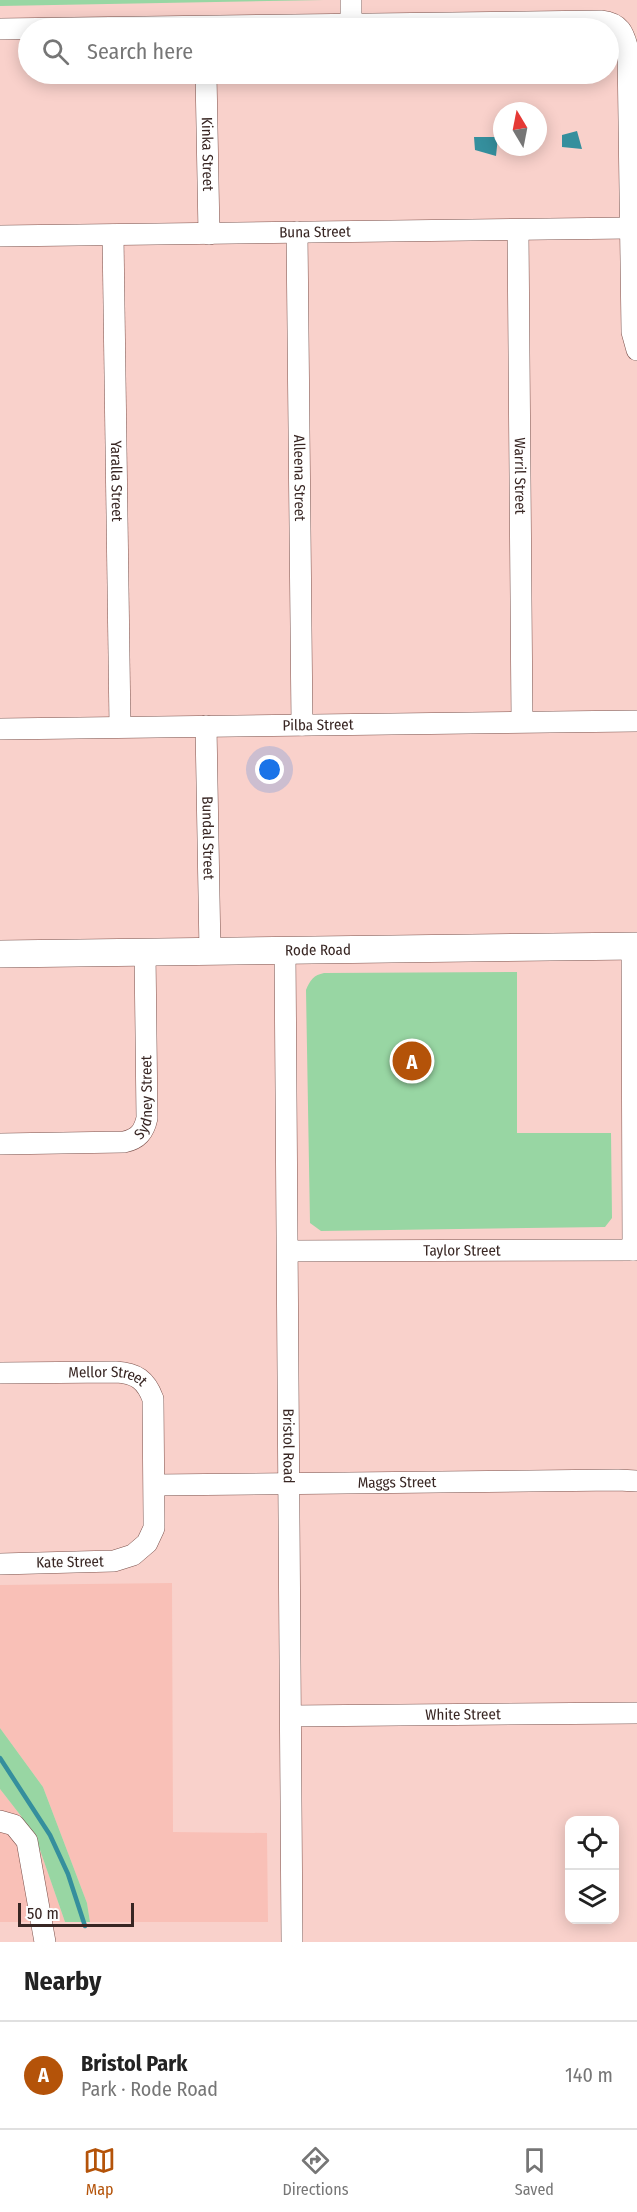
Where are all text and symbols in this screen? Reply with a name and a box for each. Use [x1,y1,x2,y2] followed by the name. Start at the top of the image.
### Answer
[18,18,619,84] search box
[39,35,72,68] icon: search
[87,38,193,65] text: Search here
[493,102,547,156] north arrow
[198,117,217,191] street label: Kinka Street
[279,223,351,241] street label: Buna Street
[290,435,309,521] street label: Alleena Street
[511,437,529,515] street label: Warril Street
[107,440,126,522] street label: Yaralla Street
[282,716,354,734] street label: Pilba Street
[255,755,284,784] your location
[198,796,218,880] street label: Bundal Street
[285,941,351,959] street label: Rode Road
[392,1038,432,1084] pin: A
[130,1055,156,1143] street label: Sydney Street
[423,1241,501,1260] street label: Taylor Street
[68,1363,151,1390] street label: Mellor Street
[279,1408,298,1483] street label: Bristol Road
[358,1473,437,1492] street label: Maggs Street
[36,1552,104,1572] street label: Kate Street
[425,1705,501,1724] street label: White Street
[565,1816,619,1924] map controls
[565,1816,619,1870] button: locate
[565,1870,619,1924] button: layers
[18,1900,134,1928] scale bar
[27,1904,59,1923] text: 50 m
[24,1966,101,1997] text: Nearby
[81,2050,187,2077] text: Bristol Park
[38,2063,49,2087] text: A
[565,2063,613,2087] text: 140 m
[81,2077,218,2101] text: Park · Rode Road
[83,2144,116,2199] tab: Map
[282,2144,349,2199] tab: Directions
[515,2144,554,2199] tab: Saved

